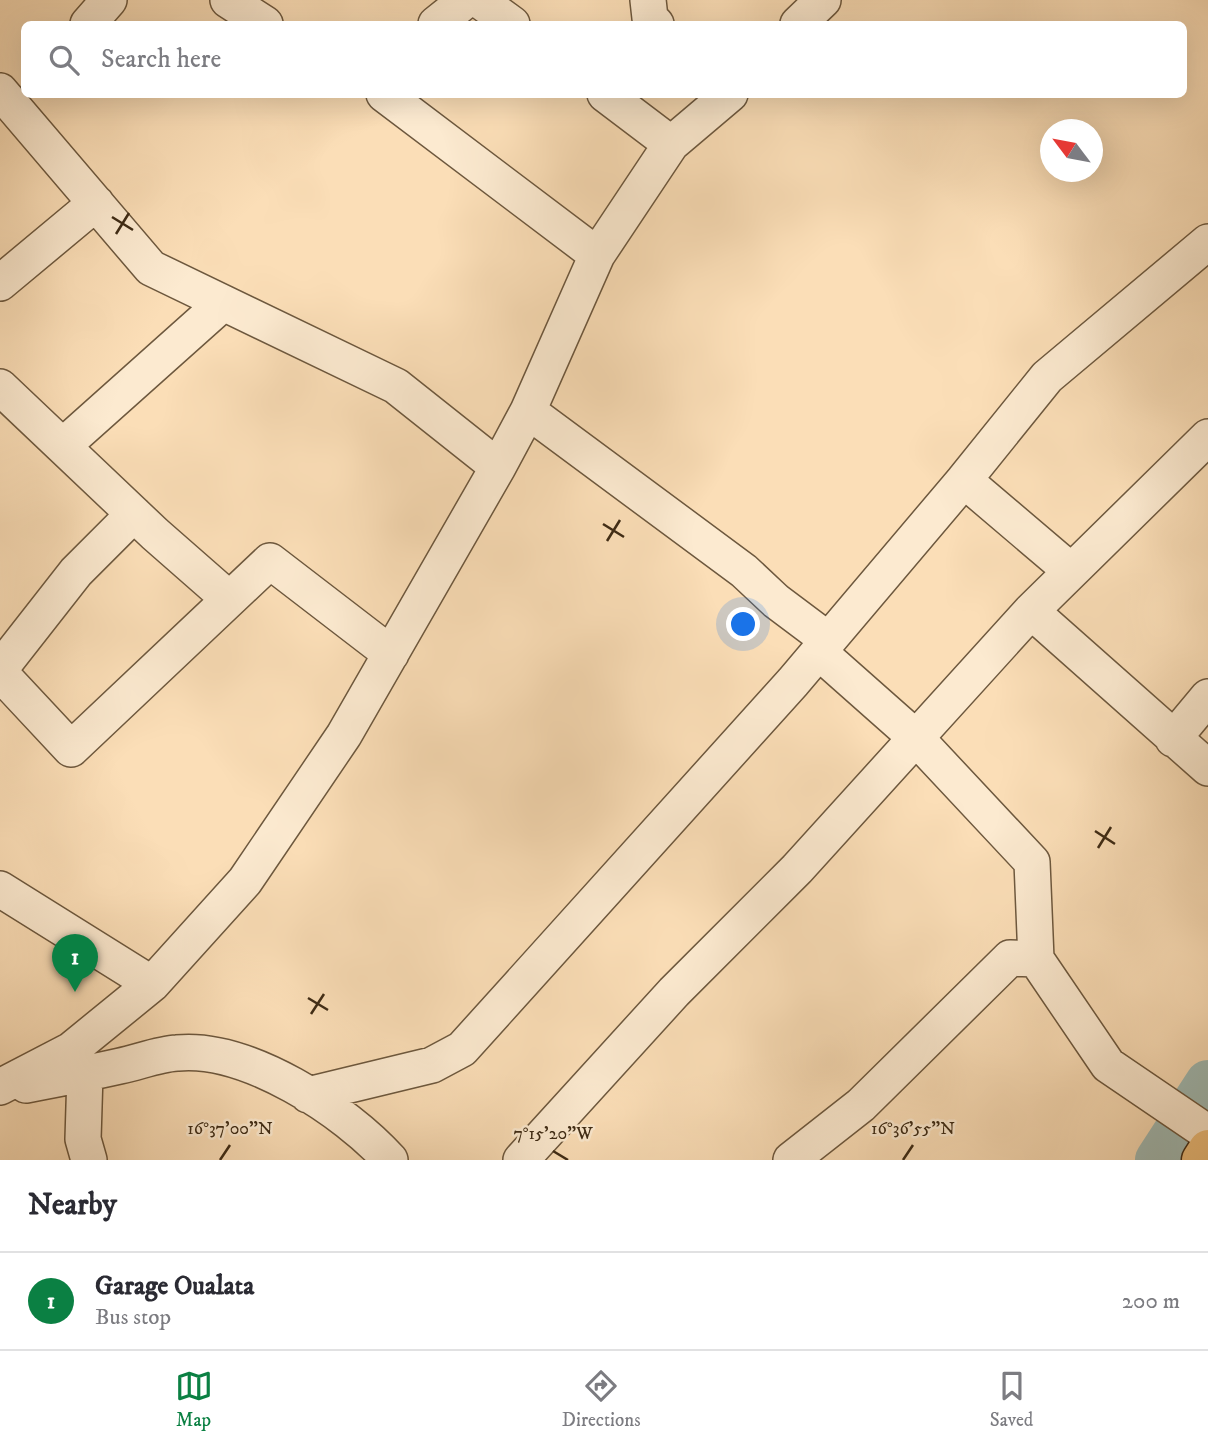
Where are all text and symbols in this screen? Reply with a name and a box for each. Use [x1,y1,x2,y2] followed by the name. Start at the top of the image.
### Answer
[21,21,1187,98] search box
[45,41,83,79] icon: search
[101,43,221,76] text: Search here
[1040,119,1103,182] north arrow
[726,607,760,641] your location
[52,934,98,992] pin: 1
[187,1118,273,1140] text: 16°37'00"N
[871,1118,955,1140] text: 16°36'55"N
[513,1123,593,1145] text: 7°15'20"W
[28,1187,117,1224] text: Nearby
[95,1270,254,1303] text: Garage Oualata
[47,1287,55,1316] text: 1
[1122,1287,1180,1316] text: 200 m
[95,1303,171,1332] text: Bus stop
[175,1367,213,1432] tab: Map
[562,1367,641,1432] tab: Directions
[990,1367,1033,1432] tab: Saved

